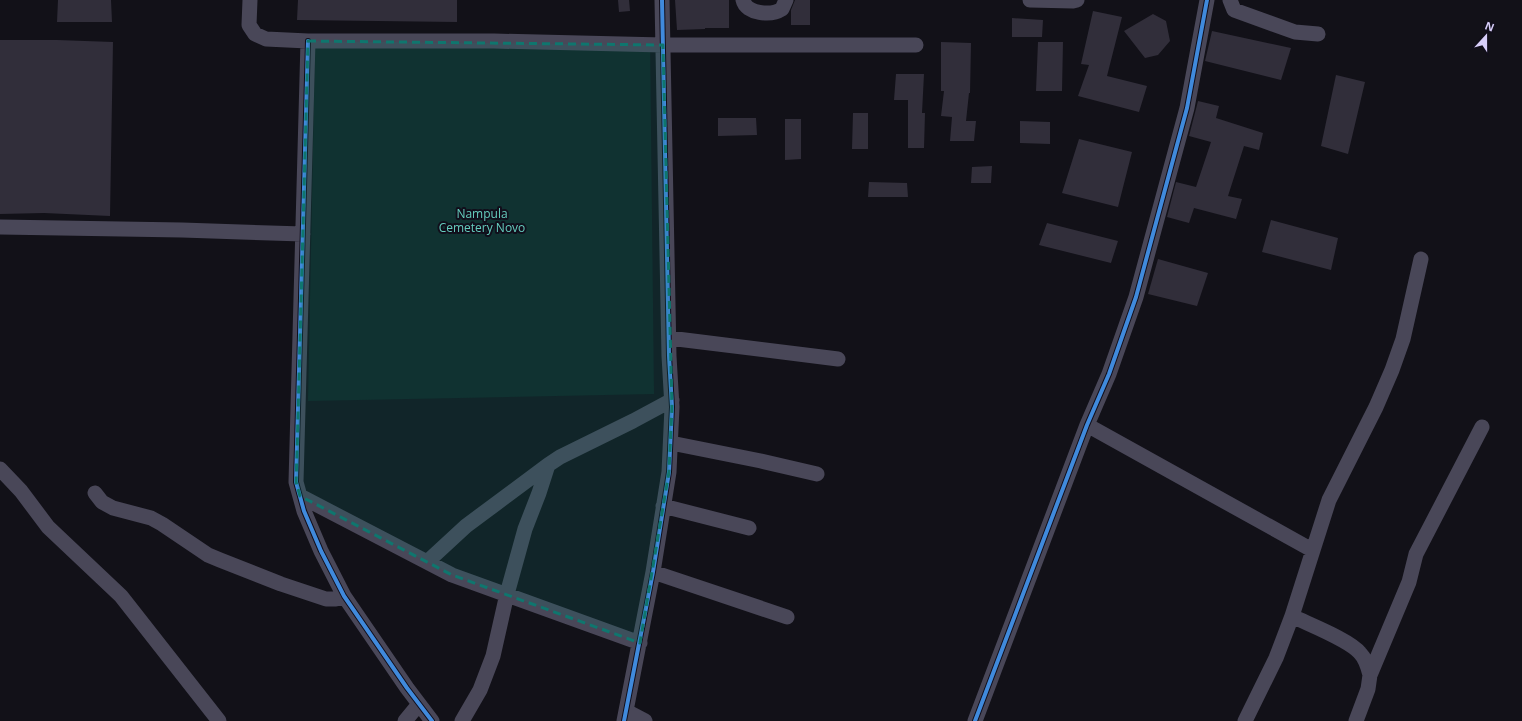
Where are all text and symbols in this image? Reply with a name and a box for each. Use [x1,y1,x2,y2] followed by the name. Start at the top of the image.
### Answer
[1466,16,1506,56] north arrow
[1483,18,1497,35] text: N
[439,205,525,236] park label: Nampula Cemetery Novo

